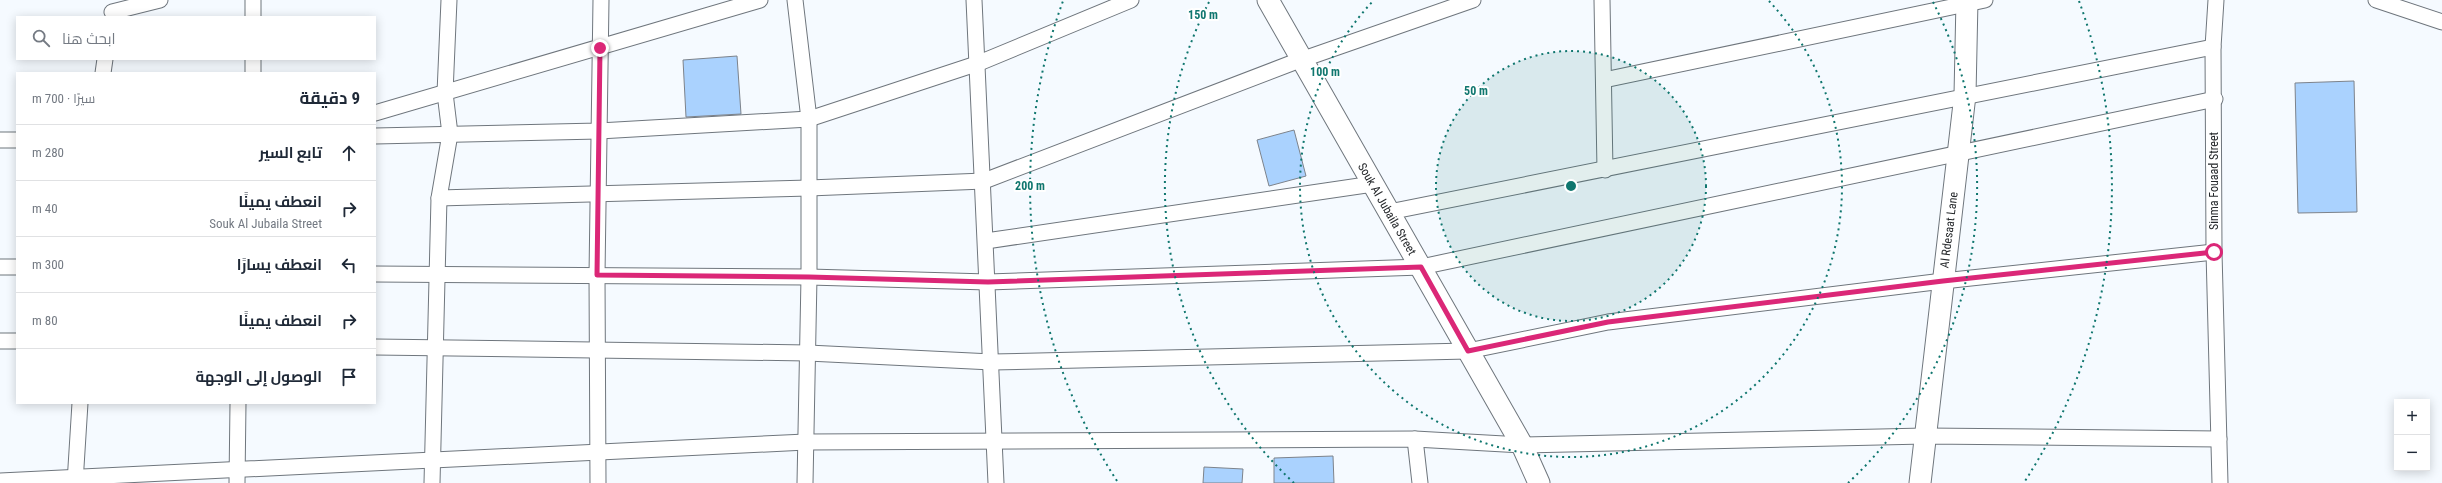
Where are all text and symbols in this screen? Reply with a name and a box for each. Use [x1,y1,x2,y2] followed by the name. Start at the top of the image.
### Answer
[1188,8,1218,22] text: 150 m
[16,16,376,60] search box
[30,27,52,49] icon: search
[62,30,116,48] text: ابحث هنا
[591,39,609,57] route end
[1310,65,1340,79] text: 100 m
[1464,84,1488,98] text: 50 m
[299,88,360,108] text: 9 دقيقة
[32,91,95,106] text: سيرًا · 700 m
[2207,131,2221,230] street label: Sinma Fouaad Street
[338,142,360,164] icon: ahead
[259,144,322,162] text: تابع السير
[32,145,64,160] text: 280 m
[1355,160,1419,258] street label: Souk Al Jubaila Street
[1015,179,1045,193] text: 200 m
[1564,179,1578,193] centre of rings
[1937,191,1961,269] street label: Al Rdesaat Lane
[239,193,322,211] text: انعطف يمينًا
[338,198,360,220] icon: right
[32,201,58,216] text: 40 m
[209,216,322,231] text: Souk Al Jubaila Street
[2205,243,2223,261] route start
[338,254,360,276] icon: left
[237,256,322,274] text: انعطف يسارًا
[32,257,64,272] text: 300 m
[338,310,360,332] icon: right
[239,312,322,330] text: انعطف يمينًا
[32,313,58,328] text: 80 m
[338,366,360,388] icon: arrive
[196,368,322,386] text: الوصول إلى الوجهة
[2394,399,2430,471] map controls
[2394,399,2430,435] button: +
[2394,435,2430,471] button: −

